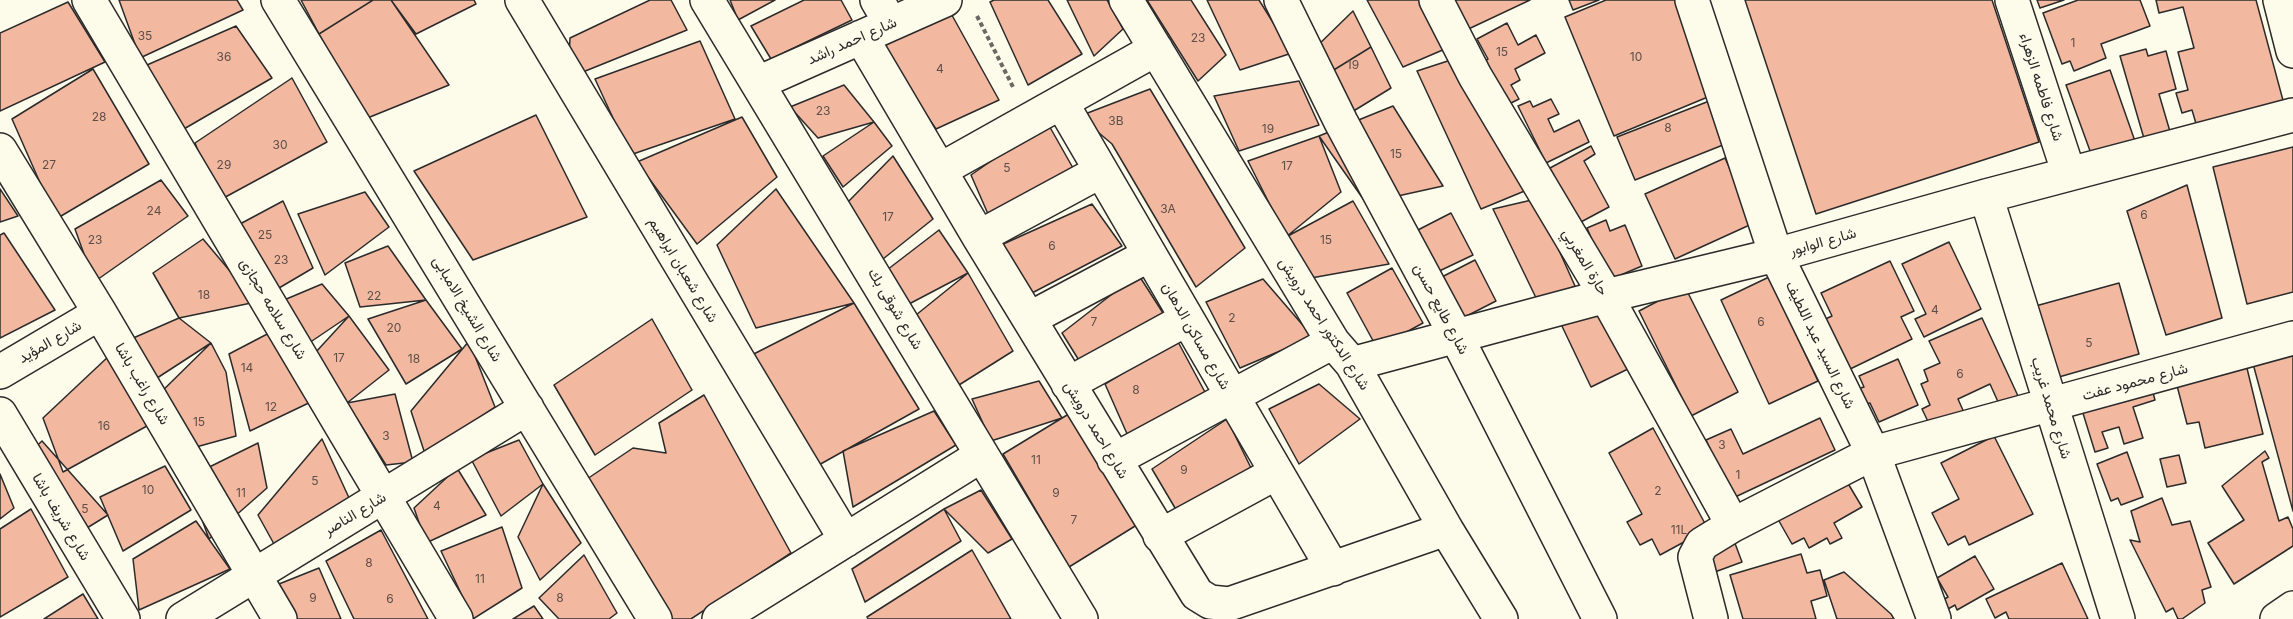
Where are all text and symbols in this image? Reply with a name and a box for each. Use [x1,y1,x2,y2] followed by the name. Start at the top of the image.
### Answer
[804,13,900,69] street label: شارع احمد راشد
[138,29,152,43] house number: 35
[1191,31,1205,45] house number: 23
[2015,31,2067,143] street label: شارع فاطمه الزهراء
[2071,36,2075,50] house number: 1
[1496,45,1508,59] house number: 15
[217,50,231,64] house number: 36
[1630,50,1642,64] house number: 10
[1347,58,1359,72] house number: 19
[936,62,944,76] house number: 4
[816,104,830,118] house number: 23
[92,110,106,124] house number: 28
[1108,114,1124,128] house number: 3B
[1664,121,1672,135] house number: 8
[1262,122,1274,136] house number: 19
[273,138,287,152] house number: 30
[1390,147,1402,161] house number: 15
[42,158,56,172] house number: 27
[217,158,231,172] house number: 29
[1281,159,1293,173] house number: 17
[1003,161,1011,175] house number: 5
[1160,202,1176,216] house number: 3A
[147,204,161,218] house number: 24
[2140,208,2148,222] house number: 6
[882,210,894,224] house number: 17
[644,214,722,326] street label: شارع شعبان ابراهيم
[1788,224,1858,260] street label: شارع الوابور
[1558,225,1612,299] street label: حارة المغربي
[258,228,272,242] house number: 25
[88,233,102,247] house number: 23
[1320,233,1332,247] house number: 15
[1048,239,1056,253] house number: 6
[274,253,288,267] house number: 23
[428,253,506,365] street label: شارع الشيخ الامبابى
[1274,254,1374,394] street label: شارع الدكتور احمد درويش
[236,255,310,363] street label: شارع سلامه حجازى
[1410,260,1472,358] street label: شارع طايع حسن
[864,265,926,353] street label: شارع شوقى بك
[1781,278,1859,412] street label: شارع السيد عبد اللطيف
[1158,279,1234,393] street label: شارع مساكن الدهان
[198,288,210,302] house number: 18
[367,289,381,303] house number: 22
[1931,303,1939,317] house number: 4
[1228,311,1236,325] house number: 2
[1091,315,1097,329] house number: 7
[1757,315,1765,329] house number: 6
[15,317,85,367] street label: شارع المؤيد
[387,321,401,335] house number: 20
[2085,336,2093,350] house number: 5
[111,340,173,428] street label: شارع راغب باشا
[333,351,345,365] house number: 17
[408,352,420,366] house number: 18
[2027,355,2075,461] street label: شارع محمد غريب
[2080,359,2190,405] street label: شارع محمود عفت
[241,361,253,375] house number: 14
[1956,367,1964,381] house number: 6
[1060,378,1132,482] street label: شارع احمد درويش
[1132,383,1140,397] house number: 8
[265,400,277,414] house number: 12
[193,415,205,429] house number: 15
[98,419,110,433] house number: 16
[382,429,390,443] house number: 3
[1718,438,1726,452] house number: 3
[1031,453,1041,467] house number: 11
[1180,463,1188,477] house number: 9
[1736,468,1740,482] house number: 1
[28,470,94,564] street label: شارع شريف باشا
[311,474,319,488] house number: 5
[142,483,154,497] house number: 10
[1654,484,1662,498] house number: 2
[236,486,246,500] house number: 11
[1052,486,1060,500] house number: 9
[321,488,389,540] street label: شارع الناصر
[433,499,441,513] house number: 4
[81,502,89,516] house number: 5
[1071,513,1077,527] house number: 7
[1671,523,1687,537] house number: 11L
[365,556,373,570] house number: 8
[475,572,485,586] house number: 11
[309,591,317,605] house number: 9
[556,591,564,605] house number: 8
[386,592,394,606] house number: 6

